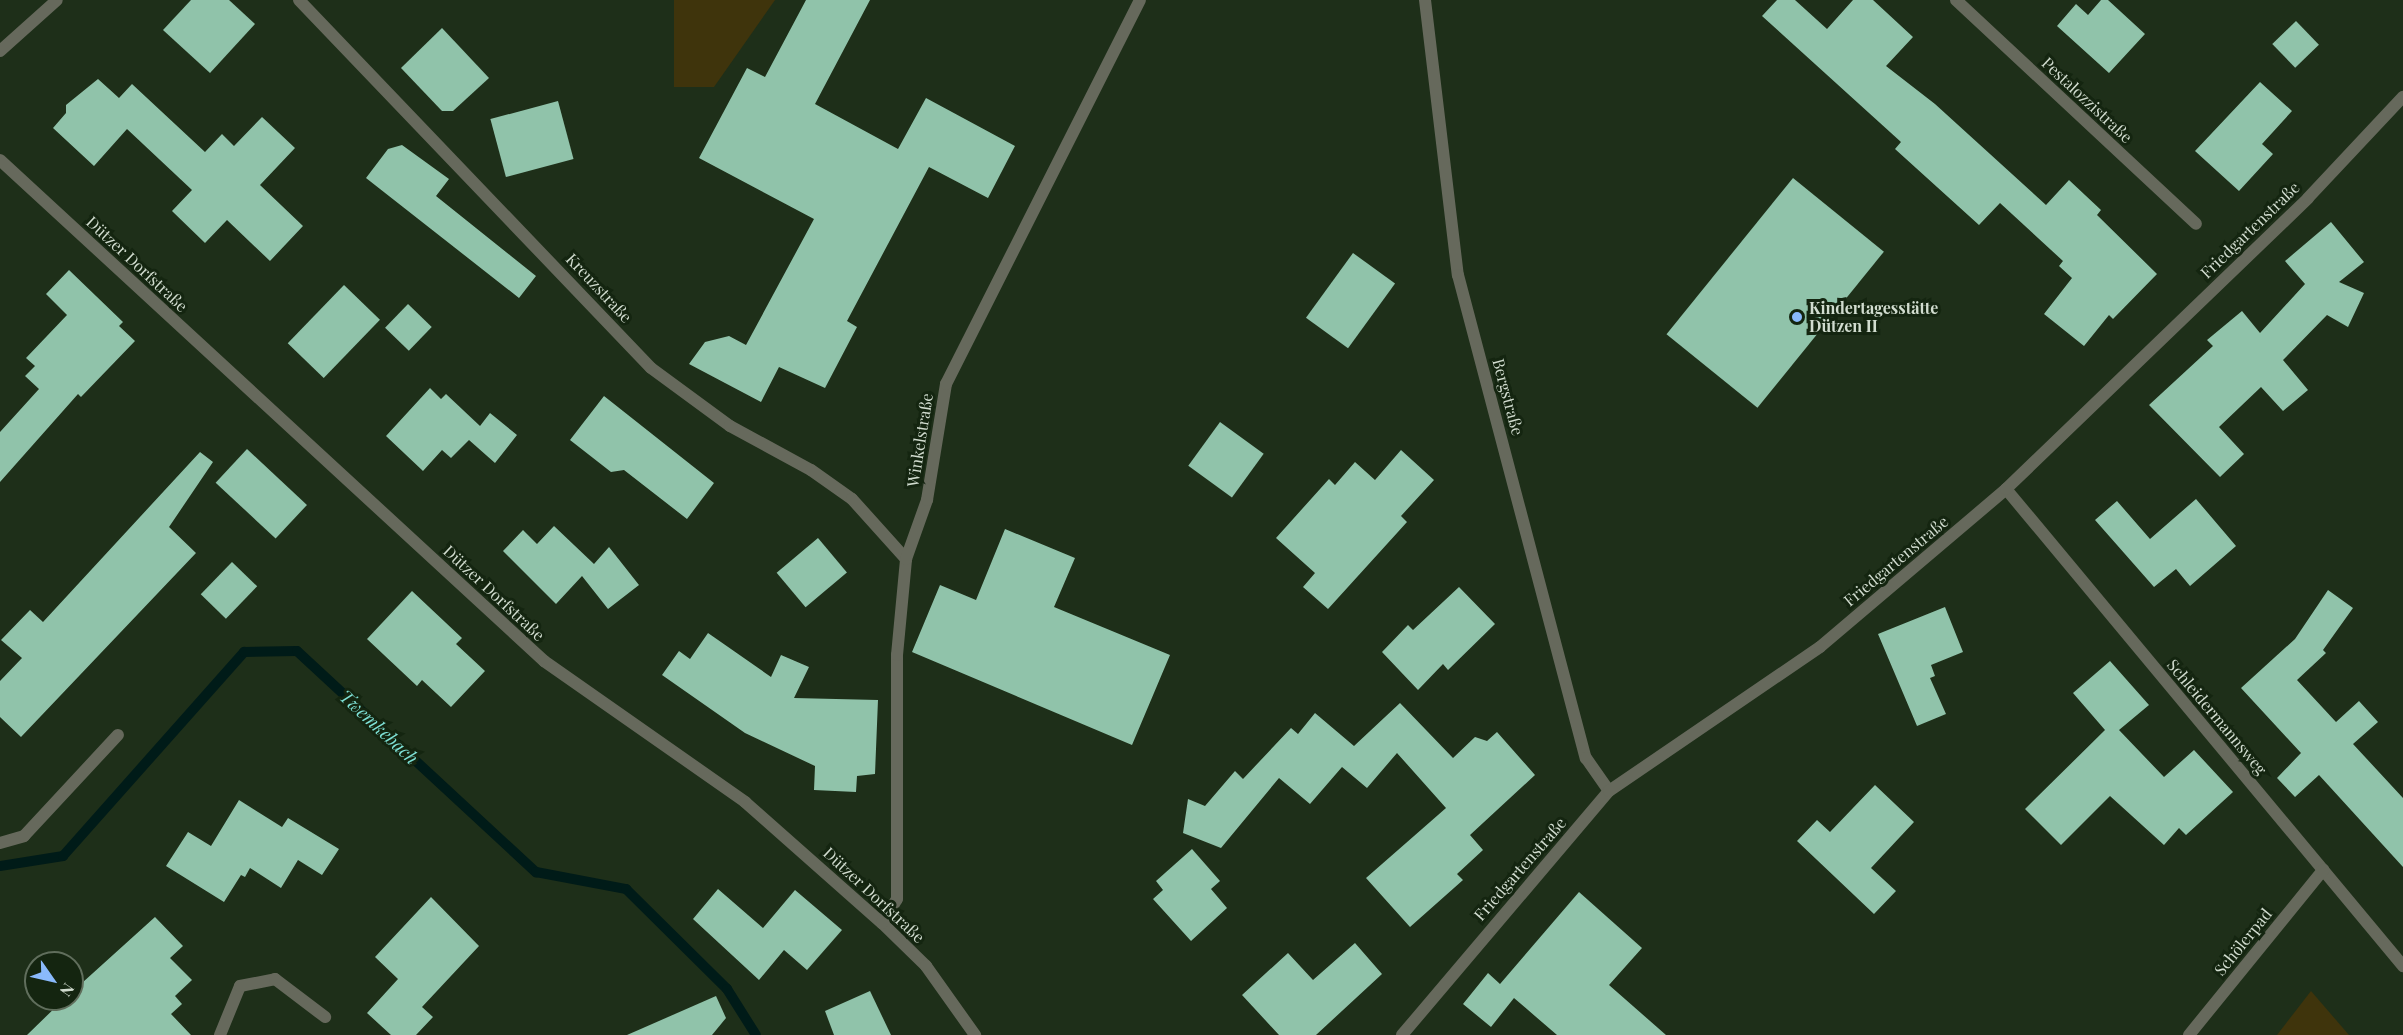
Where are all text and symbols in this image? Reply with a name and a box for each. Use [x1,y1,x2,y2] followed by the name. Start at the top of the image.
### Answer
[2038,53,2136,147] street label: Pestalozzistraße
[2196,178,2304,282] street label: Friedgartenstraße
[82,212,192,316] street label: Dützer Dorfstraße
[562,249,636,327] street label: Kreuzstraße
[1809,298,1938,336] place label: Kindertagesstätte Dützen II
[1790,310,1804,324] marker: Kindertagesstätte Dützen II
[1489,356,1527,438] street label: Bergstraße
[903,392,937,488] street label: Winkelstraße
[1840,512,1952,610] street label: Friedgartenstraße
[439,541,549,645] street label: Dützer Dorfstraße
[2163,655,2271,779] street label: Schleidermannsweg
[335,685,423,769] water label: Twemkebach
[1470,814,1570,924] street label: Friedgartenstraße
[819,843,929,947] street label: Dützer Dorfstraße
[2210,905,2276,979] street label: Schölerpad
[24,951,84,1011] north arrow
[56,980,80,1001] text: N

